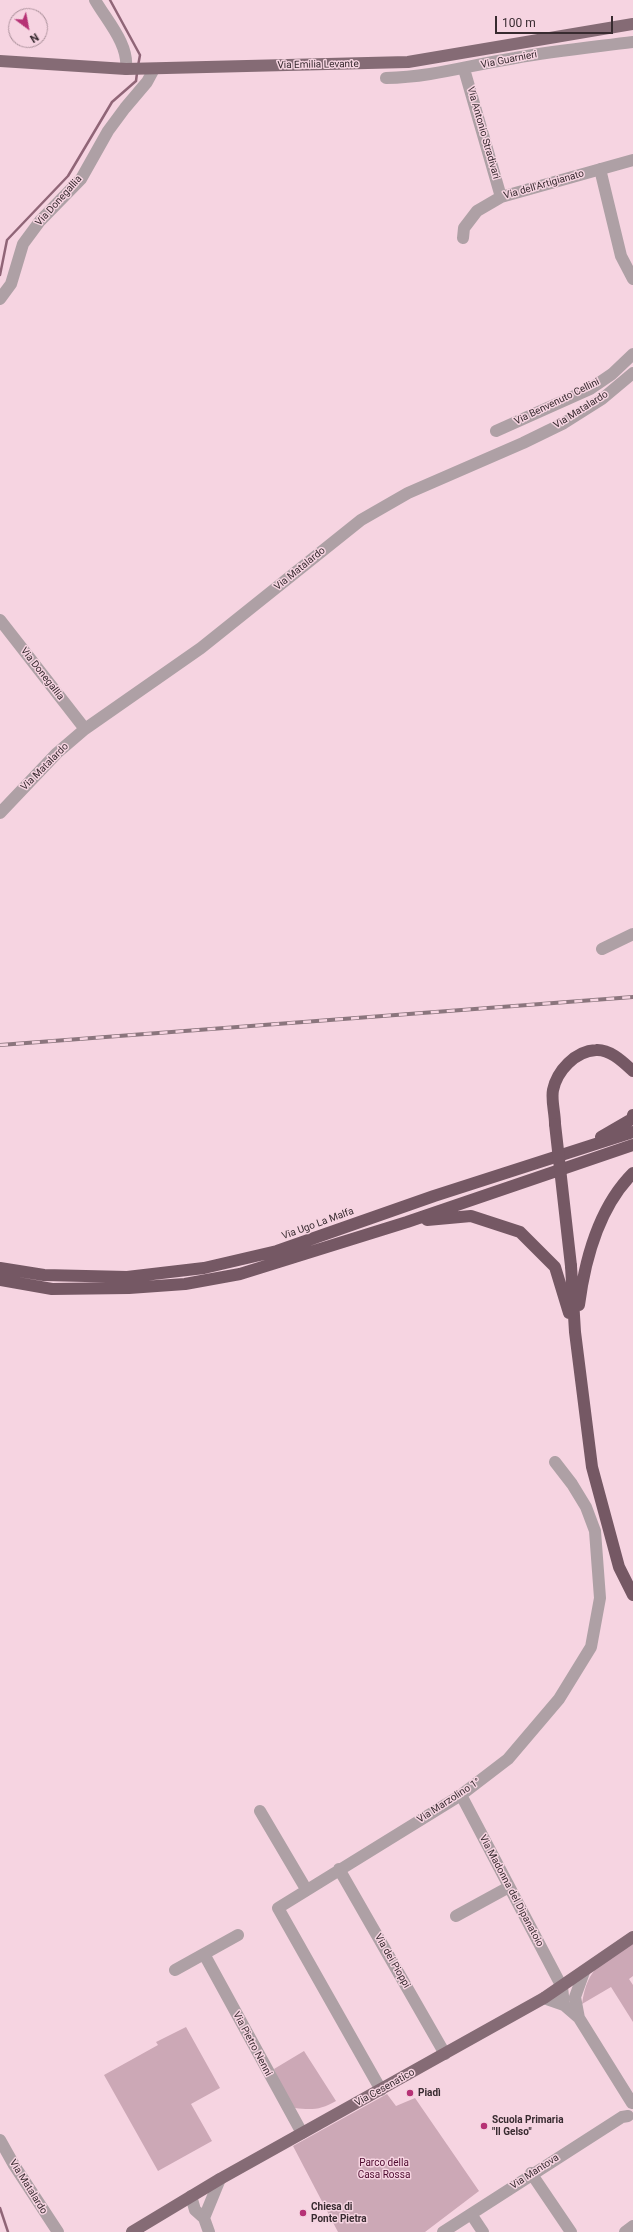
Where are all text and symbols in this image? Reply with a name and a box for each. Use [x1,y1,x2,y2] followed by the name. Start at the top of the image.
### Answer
[8,8,48,48] north arrow
[497,8,615,34] scale bar
[502,16,536,30] text: 100 m
[27,30,41,45] text: N
[480,49,538,71] street label: Via Guarnieri
[277,58,359,72] street label: Via Emilia Levante
[464,85,502,181] street label: Via Antonio Stradivari
[503,168,585,202] street label: Via dell'Artigianato
[33,173,85,229] street label: Via Donegallia
[512,376,602,428] street label: Via Benvenuto Cellini
[551,388,611,432] street label: Via Matalardo
[272,545,328,593] street label: Via Matalardo
[18,645,66,703] street label: Via Donegallia
[19,741,71,793] street label: Via Matalardo
[280,1205,356,1243] street label: Via Ugo La Malfa
[415,1776,483,1826] street label: Via Marzolino 1°
[476,1833,546,1949] street label: Via Madonna del Dipanatoio
[372,1932,412,1990] street label: Via dei Pioppi
[230,2010,274,2078] street label: Via Pietro Nenni
[353,2067,417,2109] street label: Via Cesenatico
[418,2087,441,2099] place label: Piadì
[405,2088,415,2098] marker: Piadì
[492,2114,564,2138] place label: Scuola Primaria "Il Gelso"
[479,2121,489,2131] marker: Scuola Primaria "Il Gelso"
[508,2152,562,2192] street label: Via Mantova
[6,2157,50,2217] street label: Via Matalardo
[358,2157,410,2180] park label: Parco della Casa Rossa
[311,2201,367,2224] place label: Chiesa di Ponte Pietra
[298,2208,308,2218] marker: Chiesa di Ponte Pietra

